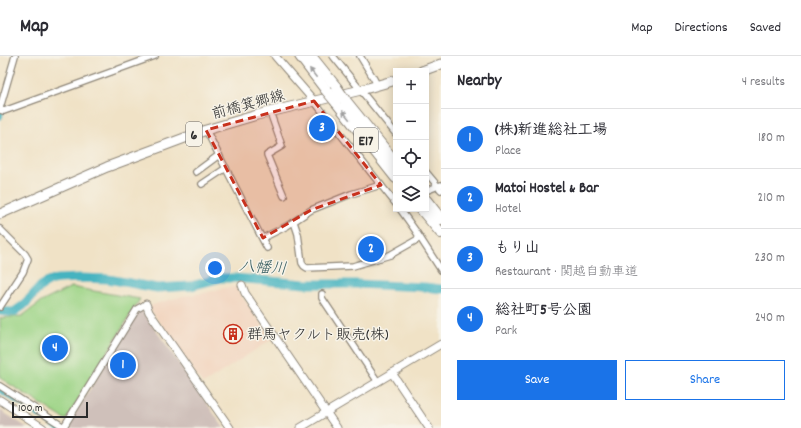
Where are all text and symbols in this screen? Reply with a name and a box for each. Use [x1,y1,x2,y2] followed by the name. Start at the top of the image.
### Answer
[20,14,49,41] text: Map
[631,18,653,38] text: Map
[675,18,728,38] text: Directions
[750,18,781,38] text: Saved
[309,68,317,78] one-way arrow
[393,68,429,212] map controls
[393,68,429,104] button: +
[457,70,501,94] text: Nearby
[742,73,785,92] text: 4 results
[209,86,288,126] street label: 前橋箕郷線
[393,104,429,140] button: −
[341,109,350,120] one-way arrow
[309,113,335,143] pin: 3
[495,120,608,142] text: (株)新進総社工場
[186,122,202,146] road number: 6
[354,128,378,152] road number: E17
[469,129,471,148] text: 1
[758,129,785,148] text: 180 m
[393,140,429,176] button: locate
[495,142,521,161] text: Place
[393,176,429,212] button: layers
[495,178,599,200] text: Matoi Hostel & Bar
[467,189,473,208] text: 2
[757,189,785,208] text: 210 m
[495,200,521,219] text: Hotel
[358,234,384,264] pin: 2
[495,238,540,260] text: もり山
[467,249,473,268] text: 3
[755,249,785,268] text: 230 m
[238,255,288,282] water label: 八幡川
[205,258,225,278] your location
[495,263,638,282] text: Restaurant · 関越自動車道
[495,300,592,322] text: 総社町5号公園
[467,309,473,328] text: 4
[755,309,785,328] text: 240 m
[495,322,517,341] text: Park
[222,323,244,345] building icon: 群馬ヤクルト販売(株)
[247,325,389,347] place label: 群馬ヤクルト販売(株)
[42,333,68,363] pin: 4
[110,350,136,380] pin: 1
[457,360,617,400] button: Save
[625,360,785,400] button: Share
[12,400,88,419] scale bar
[18,401,42,417] text: 100 m

